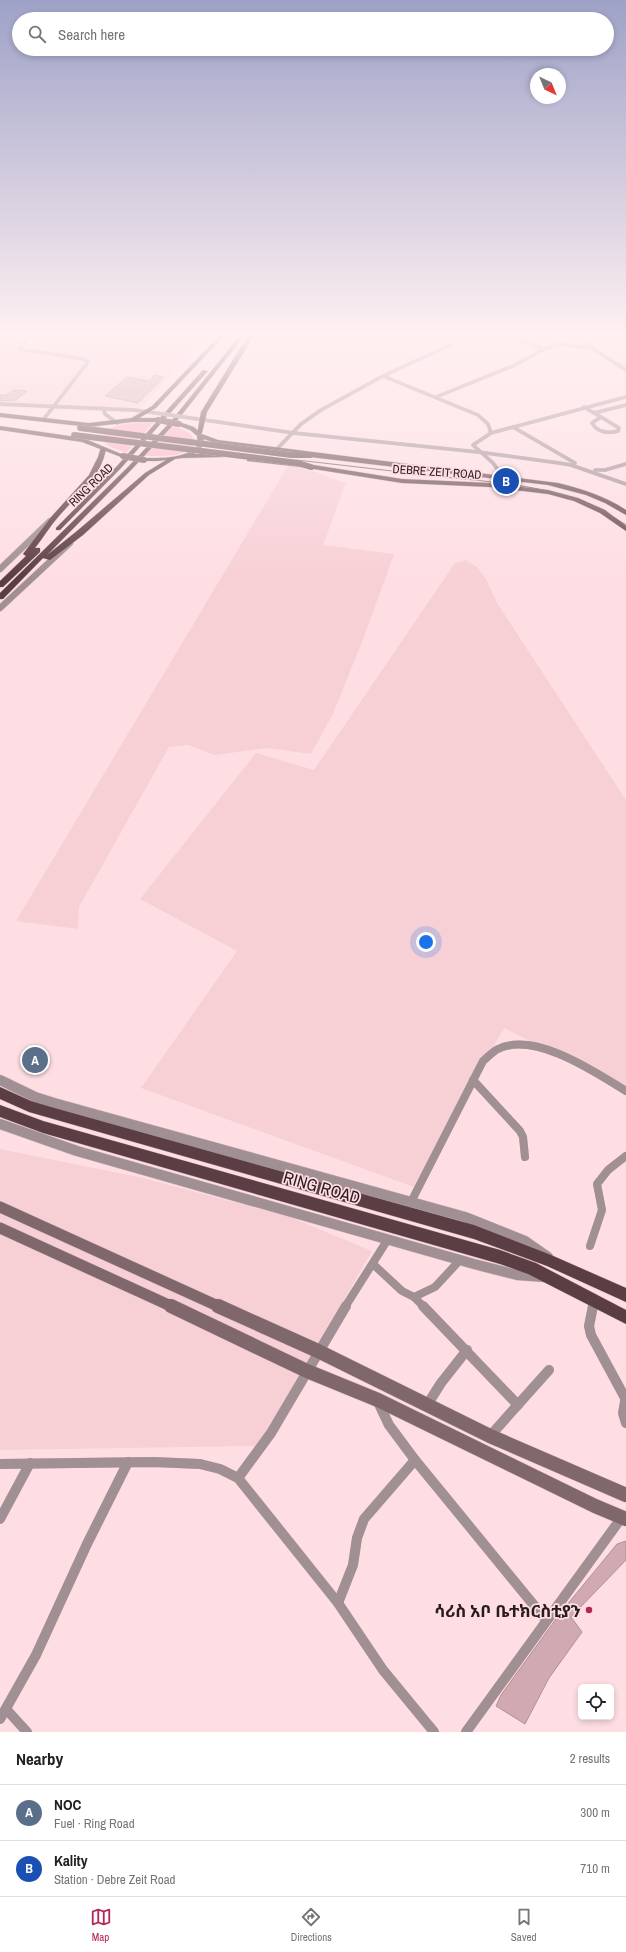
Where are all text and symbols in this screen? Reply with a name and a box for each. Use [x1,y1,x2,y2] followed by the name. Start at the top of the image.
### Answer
[12,12,614,56] search box
[26,23,48,45] icon: search
[58,24,125,45] text: Search here
[530,68,566,104] north arrow
[65,460,117,510] street label: RING ROAD
[392,461,482,483] street label: DEBRE ZEIT ROAD
[493,466,519,496] pin: B
[416,932,436,952] your location
[22,1045,48,1075] pin: A
[281,1165,363,1209] street label: RING ROAD
[434,1599,581,1622] place label: ሳሪስ አቦ ቤተክርስቲያን
[584,1605,594,1615] marker: ሳሪስ አቦ ቤተክርስቲያን
[578,1684,614,1720] map controls
[578,1684,614,1720] button: locate
[16,1747,63,1770] text: Nearby
[570,1750,610,1767] text: 2 results
[54,1794,81,1815] text: NOC
[25,1804,33,1821] text: A
[580,1804,610,1821] text: 300 m
[54,1815,135,1832] text: Fuel · Ring Road
[54,1850,88,1871] text: Kality
[25,1860,33,1877] text: B
[580,1860,610,1877] text: 710 m
[54,1871,176,1888] text: Station · Debre Zeit Road
[90,1906,112,1944] tab: Map
[291,1906,332,1944] tab: Directions
[511,1906,536,1944] tab: Saved

